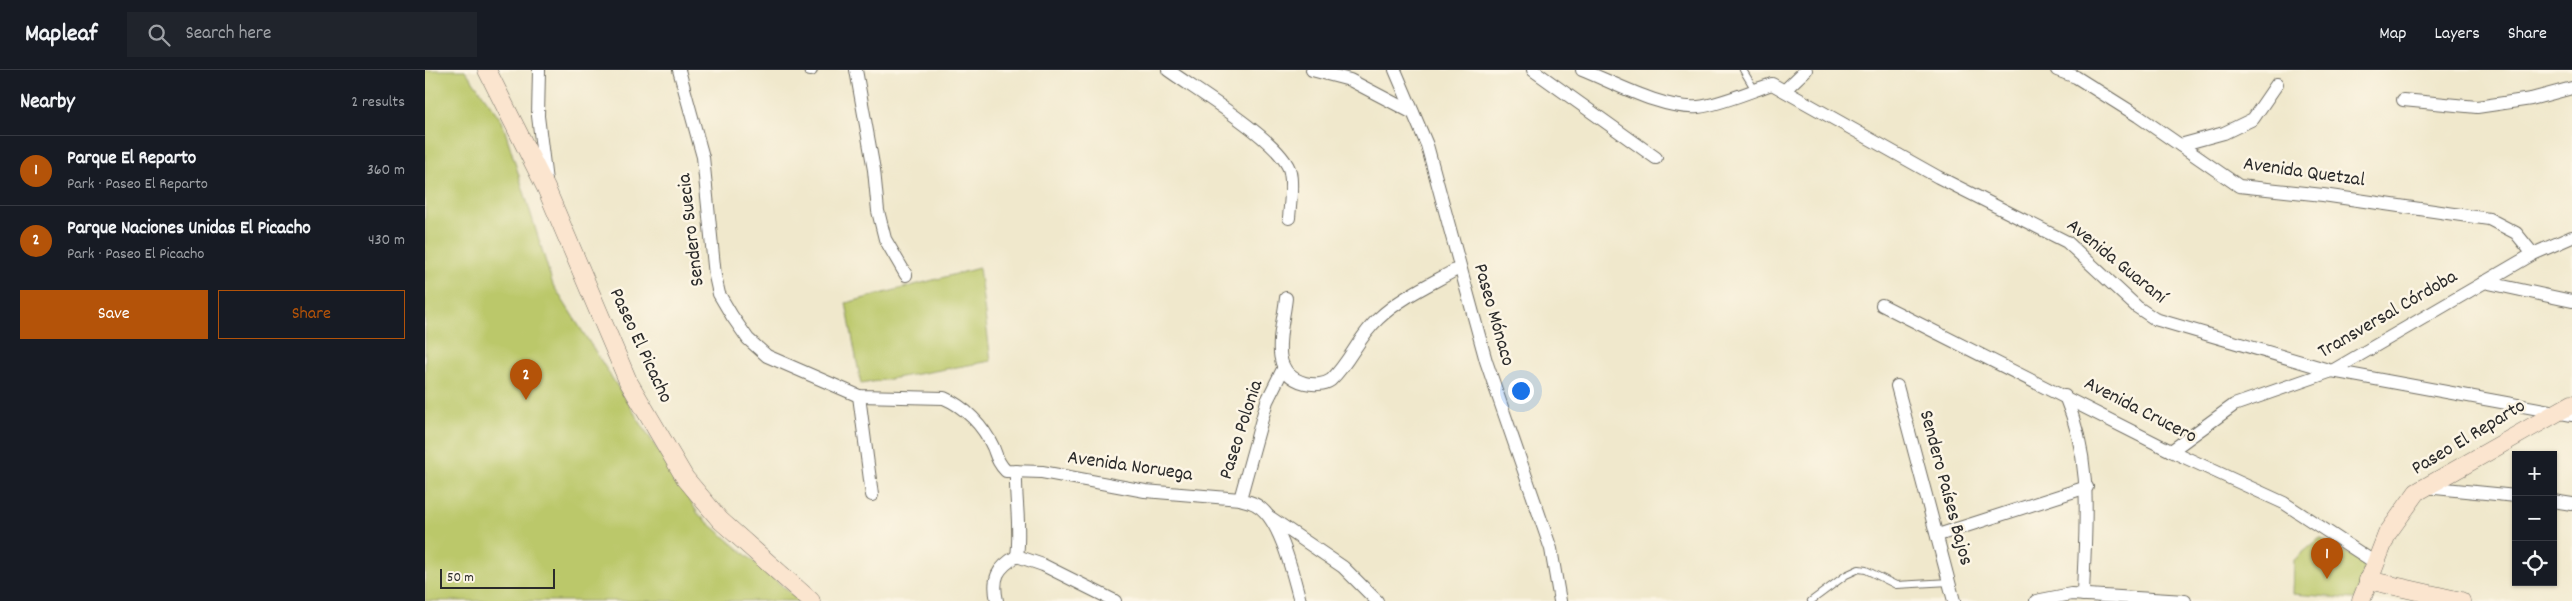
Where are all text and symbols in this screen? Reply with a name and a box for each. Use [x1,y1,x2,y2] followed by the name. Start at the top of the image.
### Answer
[127,12,477,57] search box
[25,18,97,52] text: Mapleaf
[145,21,173,49] icon: search
[185,21,271,48] text: Search here
[2379,22,2406,47] text: Map
[2434,22,2480,47] text: Layers
[2508,22,2547,47] text: Share
[20,88,75,118] text: Nearby
[351,91,405,114] text: 2 results
[67,146,196,173] text: Parque El Reparto
[2241,151,2367,195] street label: Avenida Quetzal
[34,159,38,182] text: 1
[367,159,405,182] text: 360 m
[671,171,713,288] street label: Sendero Suecia
[67,173,208,196] text: Park · Paseo El Reparto
[2060,213,2173,312] street label: Avenida Guaraní
[67,216,311,243] text: Parque Naciones Unidas El Picacho
[33,229,40,252] text: 2
[368,229,405,252] text: 430 m
[67,243,204,266] text: Park · Paseo El Picacho
[1465,261,1521,370] street label: Paseo Mónaco
[2313,263,2463,366] street label: Transversal Córdoba
[601,284,679,408] street label: Paseo El Picacho
[20,290,208,339] button: Save
[218,290,405,339] button: Share
[510,359,542,400] pin: 2
[2079,371,2201,452] street label: Avenida Crucero
[1213,376,1271,483] street label: Paseo Polonia
[1508,378,1534,404] your location
[2407,393,2531,483] street label: Paseo El Reparto
[1911,407,1979,569] street label: Sendero Países Bajos
[1066,444,1195,490] street label: Avenida Noruega
[2512,451,2557,586] map controls
[2512,451,2557,496] button: +
[2512,496,2557,541] button: −
[2311,538,2343,579] pin: 1
[2512,541,2557,586] button: locate
[440,566,555,589] scale bar
[447,568,474,588] text: 50 m

